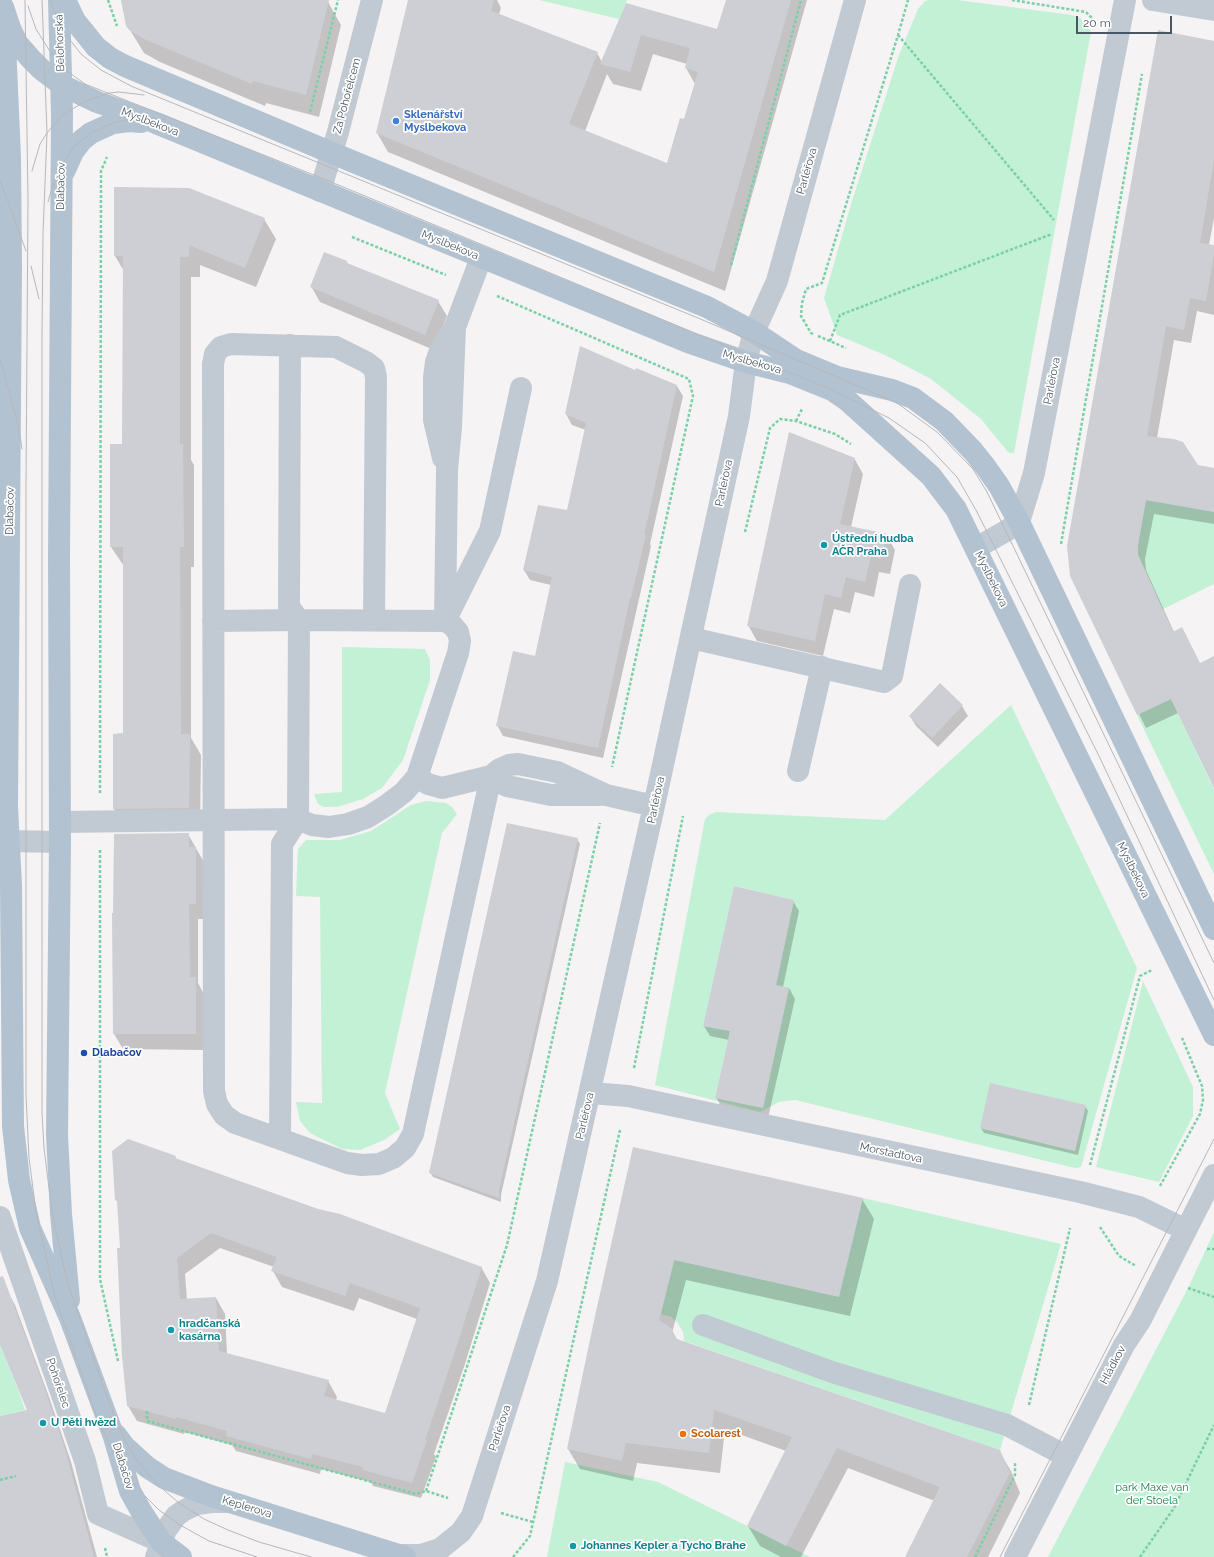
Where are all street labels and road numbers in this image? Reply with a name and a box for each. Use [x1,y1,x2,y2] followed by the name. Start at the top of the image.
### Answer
[52,14,68,72] street label: Bělohorská
[331,57,363,135] street label: Za Pohořelcem
[119,105,181,139] street label: Myslbekova
[794,146,820,196] street label: Parléřova
[54,162,68,210] street label: Dlabačov
[419,228,481,262] street label: Myslbekova
[721,347,783,377] street label: Myslbekova
[1041,356,1063,406] street label: Parléřova
[713,458,735,508] street label: Parléřova
[3,487,17,535] street label: Dlabačov
[972,549,1010,609] street label: Myslbekova
[645,775,667,825] street label: Parléřova
[1114,840,1152,900] street label: Myslbekova
[573,1091,597,1141] street label: Parléřova
[859,1140,923,1166] street label: Morstadtova
[1097,1343,1129,1387] street label: Hládkov
[43,1356,73,1410] street label: Pohořelec
[486,1403,514,1453] street label: Parléřova
[110,1441,136,1491] street label: Dlabačov
[221,1493,273,1521] street label: Keplerova

